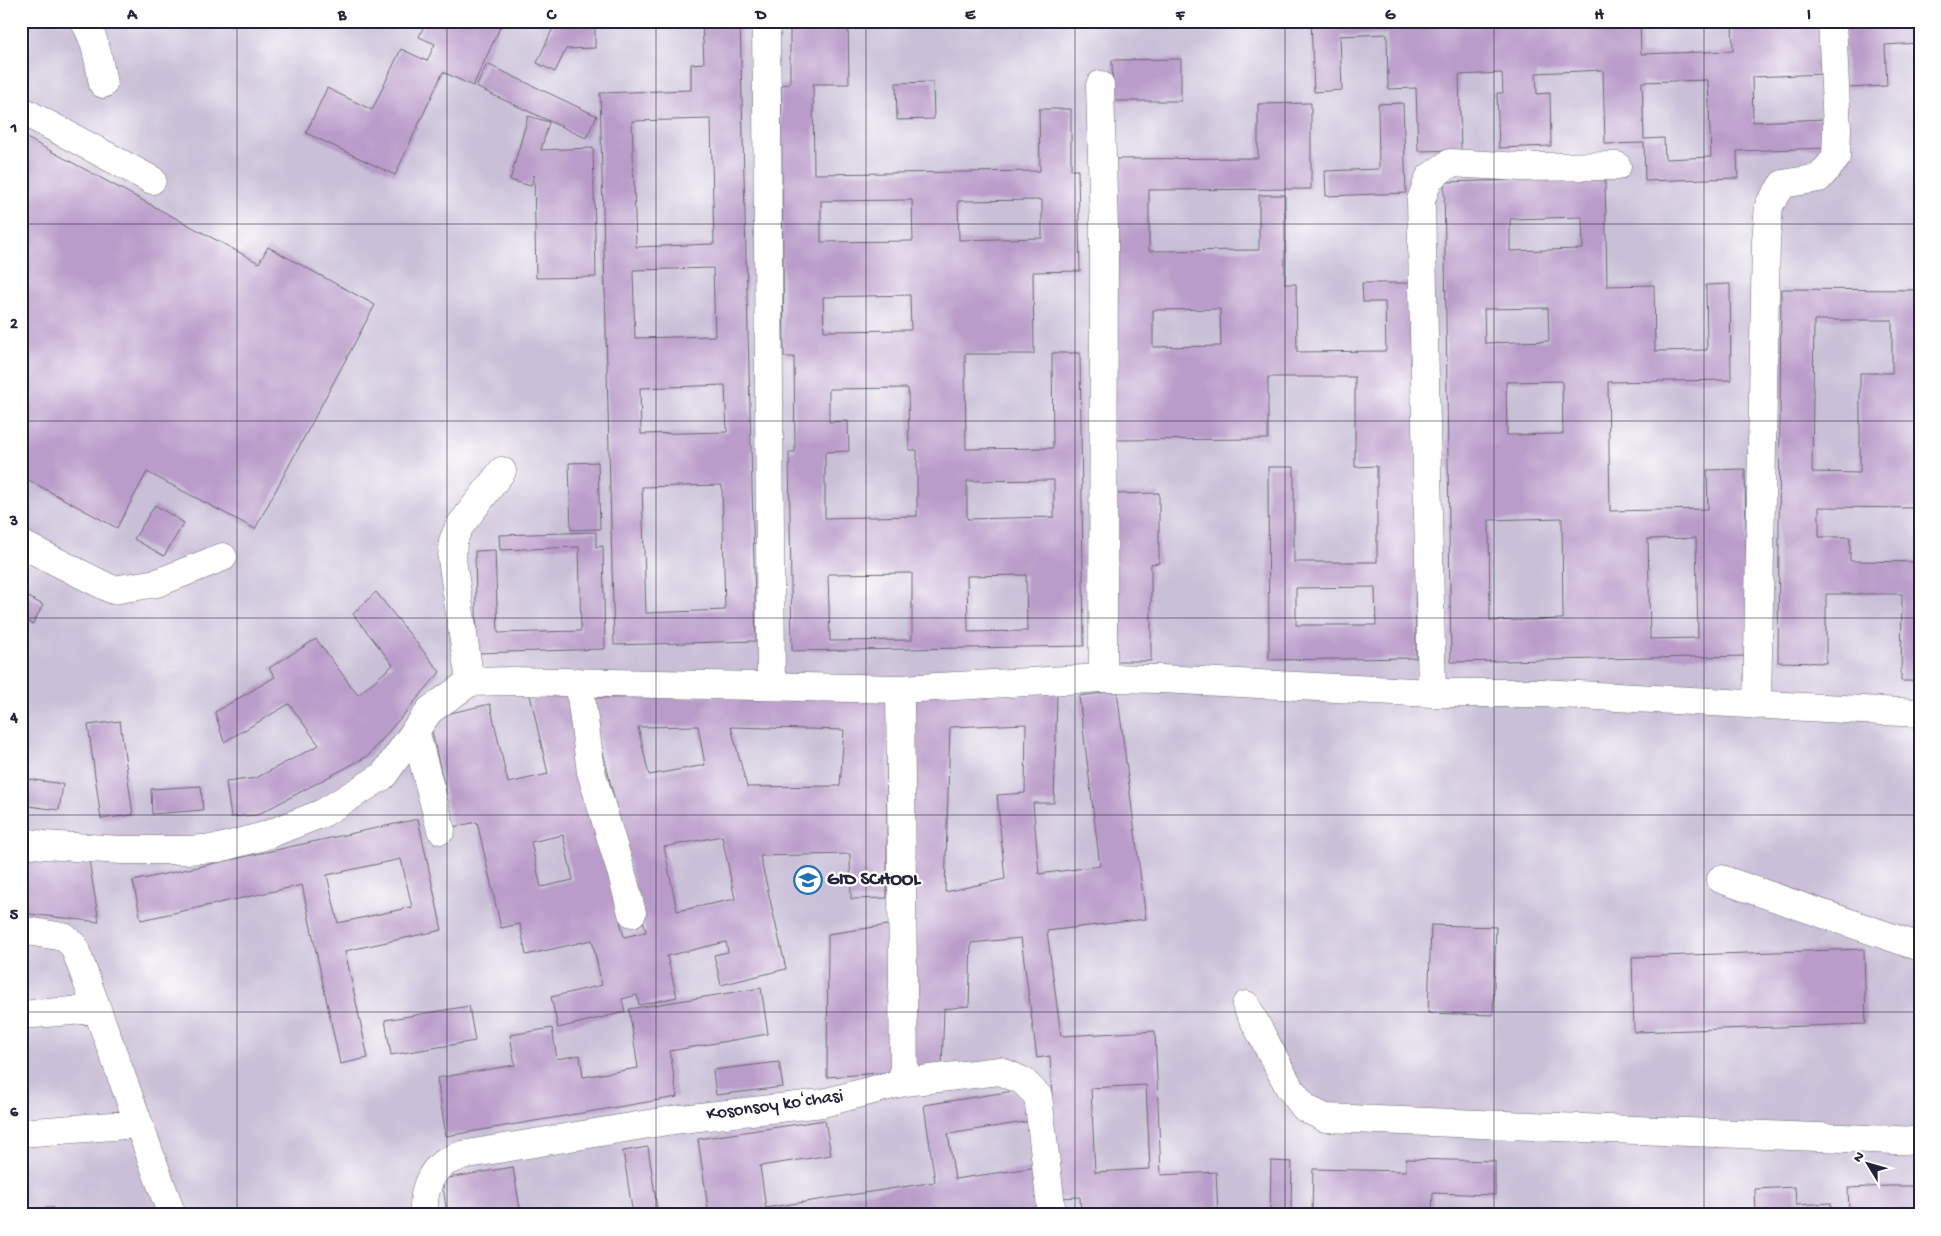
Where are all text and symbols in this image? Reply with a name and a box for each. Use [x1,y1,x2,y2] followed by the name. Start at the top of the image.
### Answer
[126,7,138,26] text: A
[337,7,347,26] text: B
[546,7,557,26] text: C
[754,7,767,26] text: D
[965,7,976,26] text: E
[1175,7,1186,26] text: F
[1385,7,1396,26] text: G
[1594,7,1604,26] text: H
[1807,7,1811,26] text: I
[10,120,17,139] text: 1
[10,316,18,335] text: 2
[9,513,18,532] text: 3
[9,710,18,729] text: 4
[793,865,823,895] school or university icon: GID SCHOOL
[827,869,921,892] place label: GID SCHOOL
[10,907,19,926] text: 5
[705,1085,845,1127] street label: Kosonsoy koʻchasi
[10,1104,19,1123] text: 6
[1844,1138,1894,1188] north arrow
[1850,1149,1869,1166] text: N

